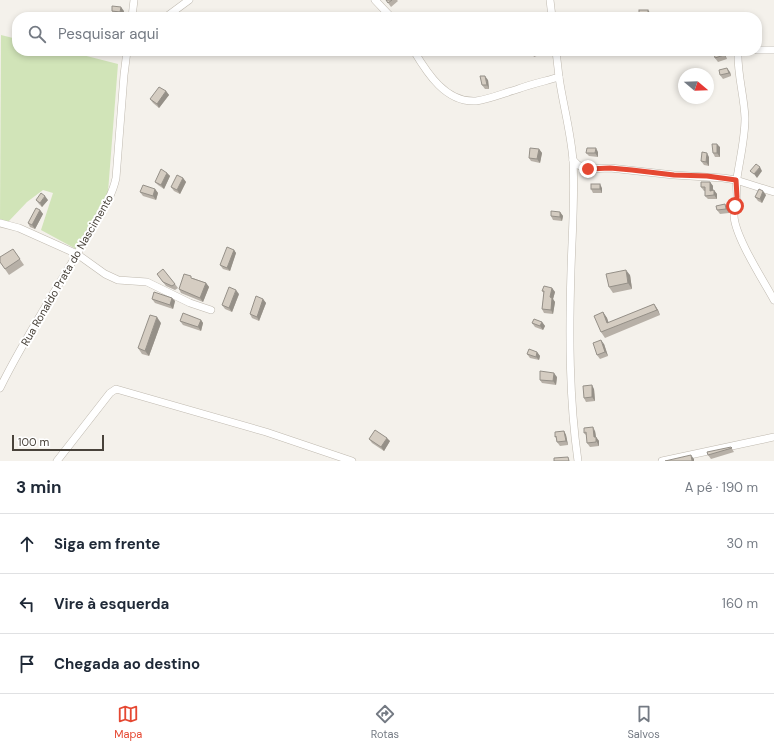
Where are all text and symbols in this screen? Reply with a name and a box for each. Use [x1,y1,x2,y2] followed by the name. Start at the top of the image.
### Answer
[12,12,762,56] search box
[26,23,48,45] icon: search
[58,24,159,44] text: Pesquisar aqui
[678,68,714,104] north arrow
[579,160,597,178] route end
[18,192,116,348] street label: Rua Ronaldo Prata do Nascimento
[726,197,744,215] route start
[12,433,104,452] scale bar
[18,435,49,449] text: 100 m
[16,476,61,498] text: 3 min
[685,479,758,496] text: A pé · 190 m
[16,533,38,555] icon: ahead
[54,534,160,554] text: Siga em frente
[726,535,758,552] text: 30 m
[16,593,38,615] icon: left
[54,594,169,614] text: Vire à esquerda
[722,595,758,612] text: 160 m
[16,653,38,675] icon: arrive
[54,654,200,674] text: Chegada ao destino
[114,703,142,741] tab: Mapa
[371,703,399,741] tab: Rotas
[627,703,660,741] tab: Salvos

